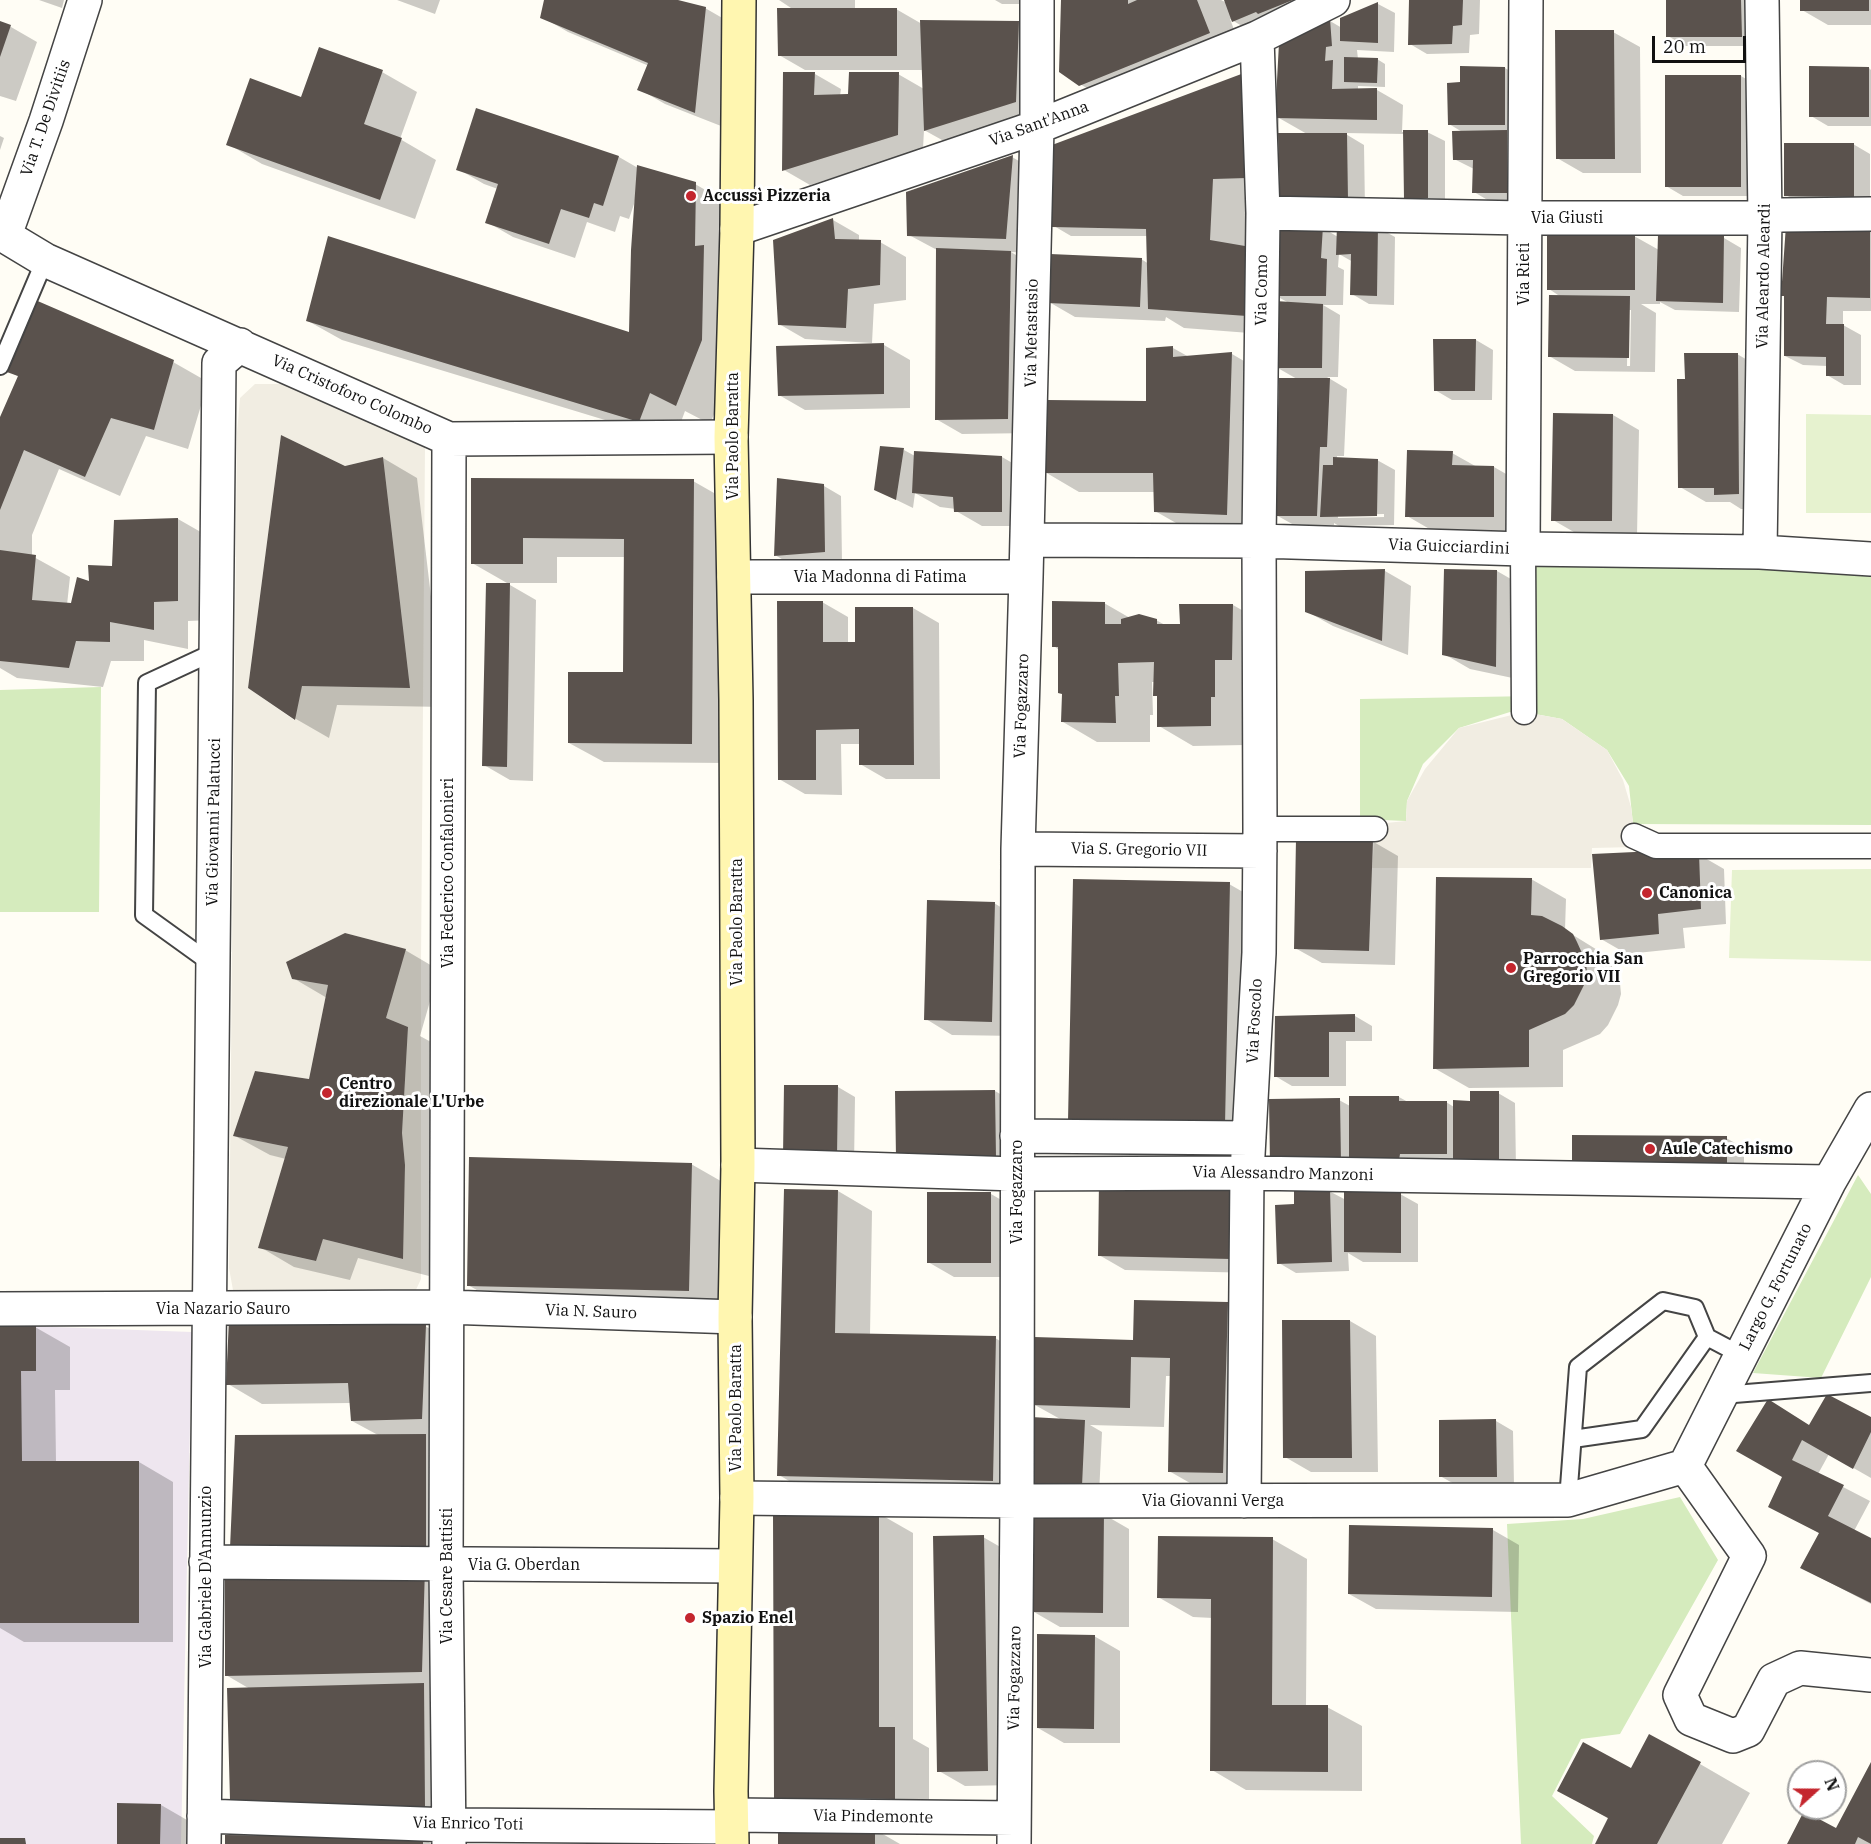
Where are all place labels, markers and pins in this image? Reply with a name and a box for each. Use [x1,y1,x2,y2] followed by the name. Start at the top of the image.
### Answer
[703,186,831,206] place label: Accussì Pizzeria
[684,189,698,203] marker: Accussì Pizzeria
[1659,883,1732,903] place label: Canonica
[1640,886,1654,900] marker: Canonica
[1523,949,1643,987] place label: Parrocchia San Gregorio VII
[1504,961,1518,975] marker: Parrocchia San Gregorio VII
[339,1074,484,1112] place label: Centro direzionale L'Urbe
[320,1086,334,1100] marker: Centro direzionale L'Urbe
[1662,1139,1793,1159] place label: Aule Catechismo
[1643,1142,1657,1156] marker: Aule Catechismo
[702,1608,793,1628] place label: Spazio Enel
[683,1611,697,1625] marker: Spazio Enel

